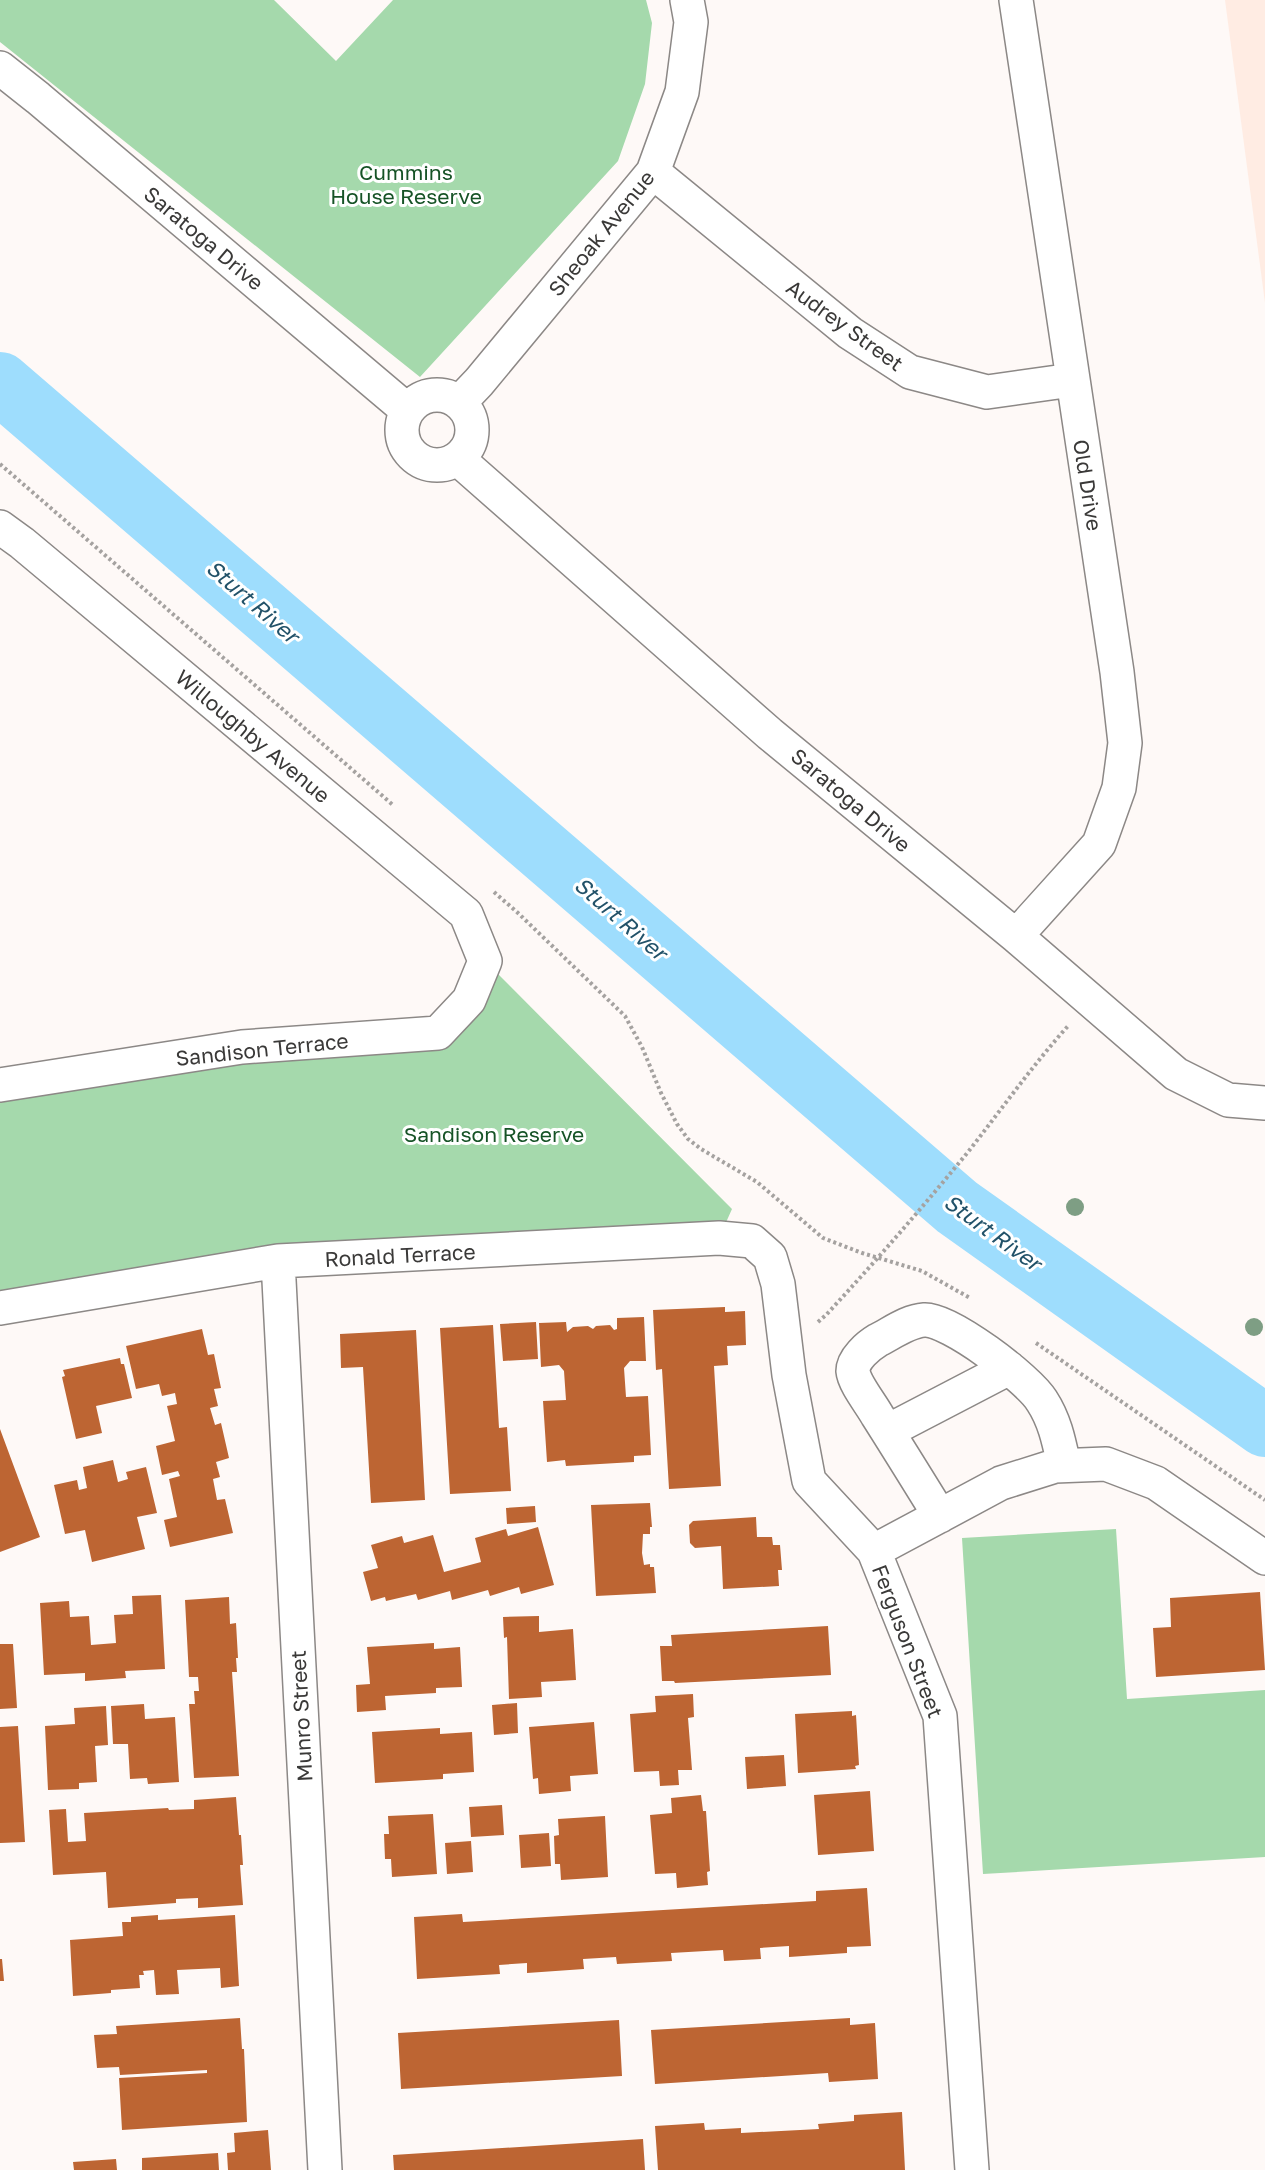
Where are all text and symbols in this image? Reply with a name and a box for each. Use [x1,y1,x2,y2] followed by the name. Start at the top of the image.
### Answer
[330,159,482,209] park label: Cummins House Reserve
[542,165,660,301] street label: Sheoak Avenue
[139,180,269,296] street label: Saratoga Drive
[781,274,909,376] street label: Audrey Street
[1068,437,1108,533] street label: Old Drive
[201,554,307,651] water label: Sturt River
[170,664,336,808] street label: Willoughby Avenue
[786,742,916,858] street label: Saratoga Drive
[569,871,675,968] water label: Sturt River
[174,1027,350,1071] street label: Sandison Terrace
[404,1121,584,1147] park label: Sandison Reserve
[939,1188,1049,1278] water label: Sturt River
[324,1238,476,1272] street label: Ronald Terrace
[867,1561,949,1721] street label: Ferguson Street
[285,1650,317,1782] street label: Munro Street

